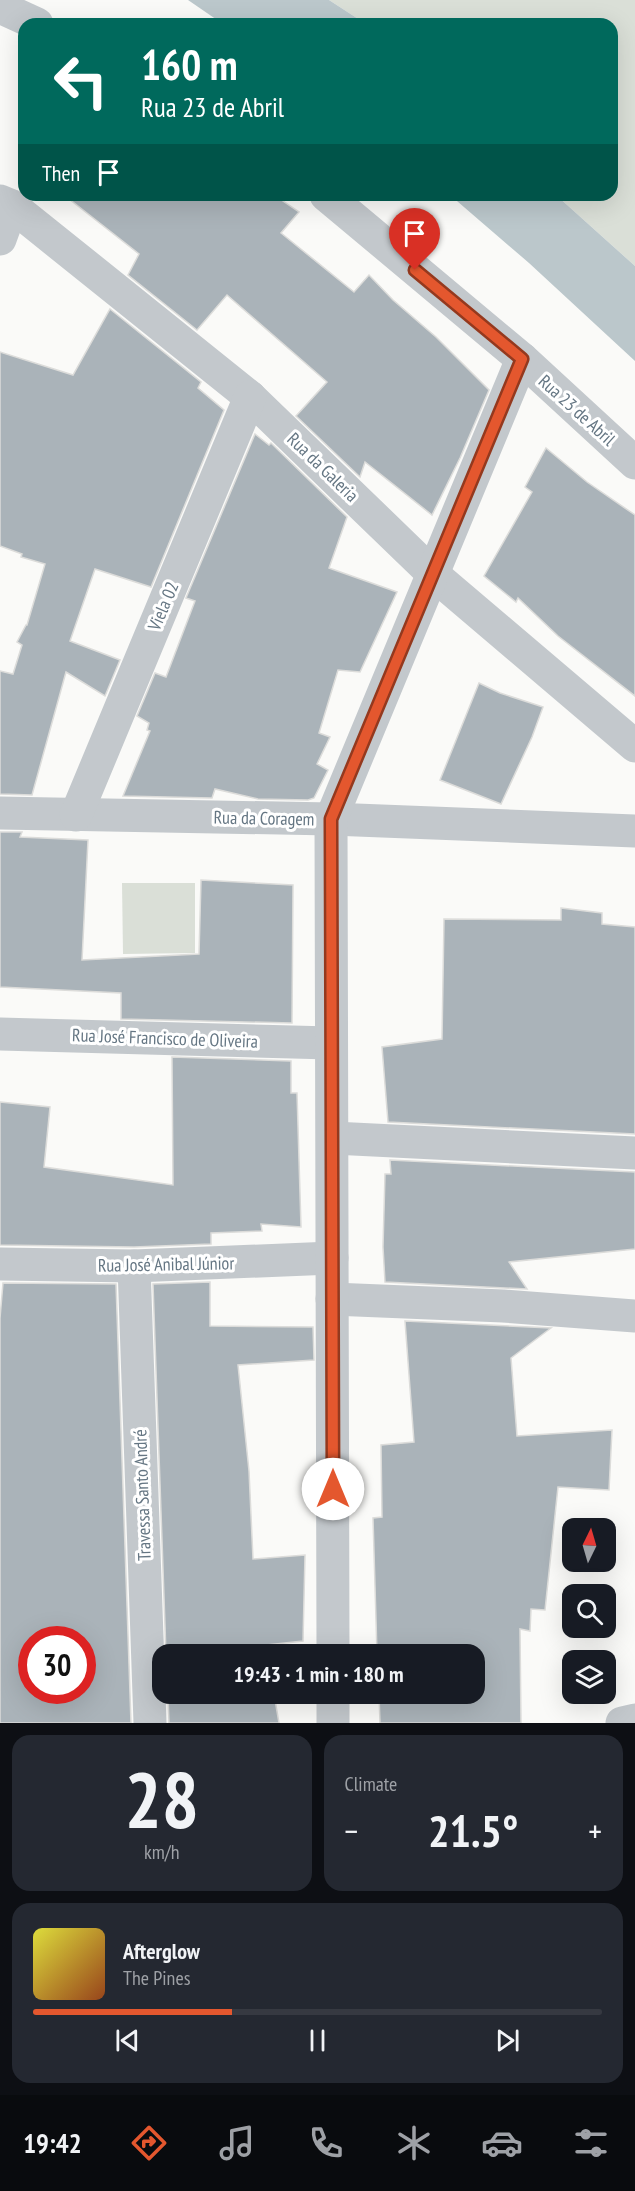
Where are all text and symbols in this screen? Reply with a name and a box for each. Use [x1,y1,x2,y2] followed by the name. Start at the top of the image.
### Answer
[141,37,238,92] text: 160 m
[42,42,120,120] icon: left
[141,90,284,124] text: Rua 23 de Abril
[92,156,125,189] icon: arrive
[42,159,80,187] text: Then
[389,208,440,270] pin
[398,217,431,250] icon: arrive
[534,370,621,451] street label: Rua 23 de Abril
[283,427,363,507] street label: Rua da Galeria
[142,578,184,635] street label: Viela 02
[213,806,315,830] street label: Rua da Coragem
[72,1023,258,1053] street label: Rua José Francisco de Oliveira
[98,1251,234,1277] street label: Rua José Anibal Júnior
[128,1429,156,1561] street label: Travessa Santo André
[301,1457,365,1521] position arrow
[562,1518,616,1572] north arrow
[562,1518,616,1704] map controls
[562,1584,616,1638] button: search
[18,1626,96,1704] speed limit sign: 30
[562,1650,616,1704] button: layers
[233,1660,404,1688] text: 19:43 · 1 min · 180 m
[124,1749,199,1850] text: 28
[345,1771,397,1797] text: Climate
[428,1801,518,1859] text: 21.5°
[345,1809,358,1852] text: −
[588,1809,602,1852] text: +
[144,1839,179,1865] text: km/h
[123,1937,200,1965] text: Afterglow
[123,1965,190,1991] text: The Pines
[111,2024,144,2057] icon: previous
[301,2024,334,2057] icon: pause
[491,2024,524,2057] icon: next
[128,2122,170,2164] icon: directions
[216,2122,258,2164] icon: music
[305,2122,347,2164] icon: phone
[393,2122,435,2164] icon: climate
[481,2122,523,2164] icon: car
[570,2122,612,2164] icon: filters
[23,2126,82,2160] text: 19:42

